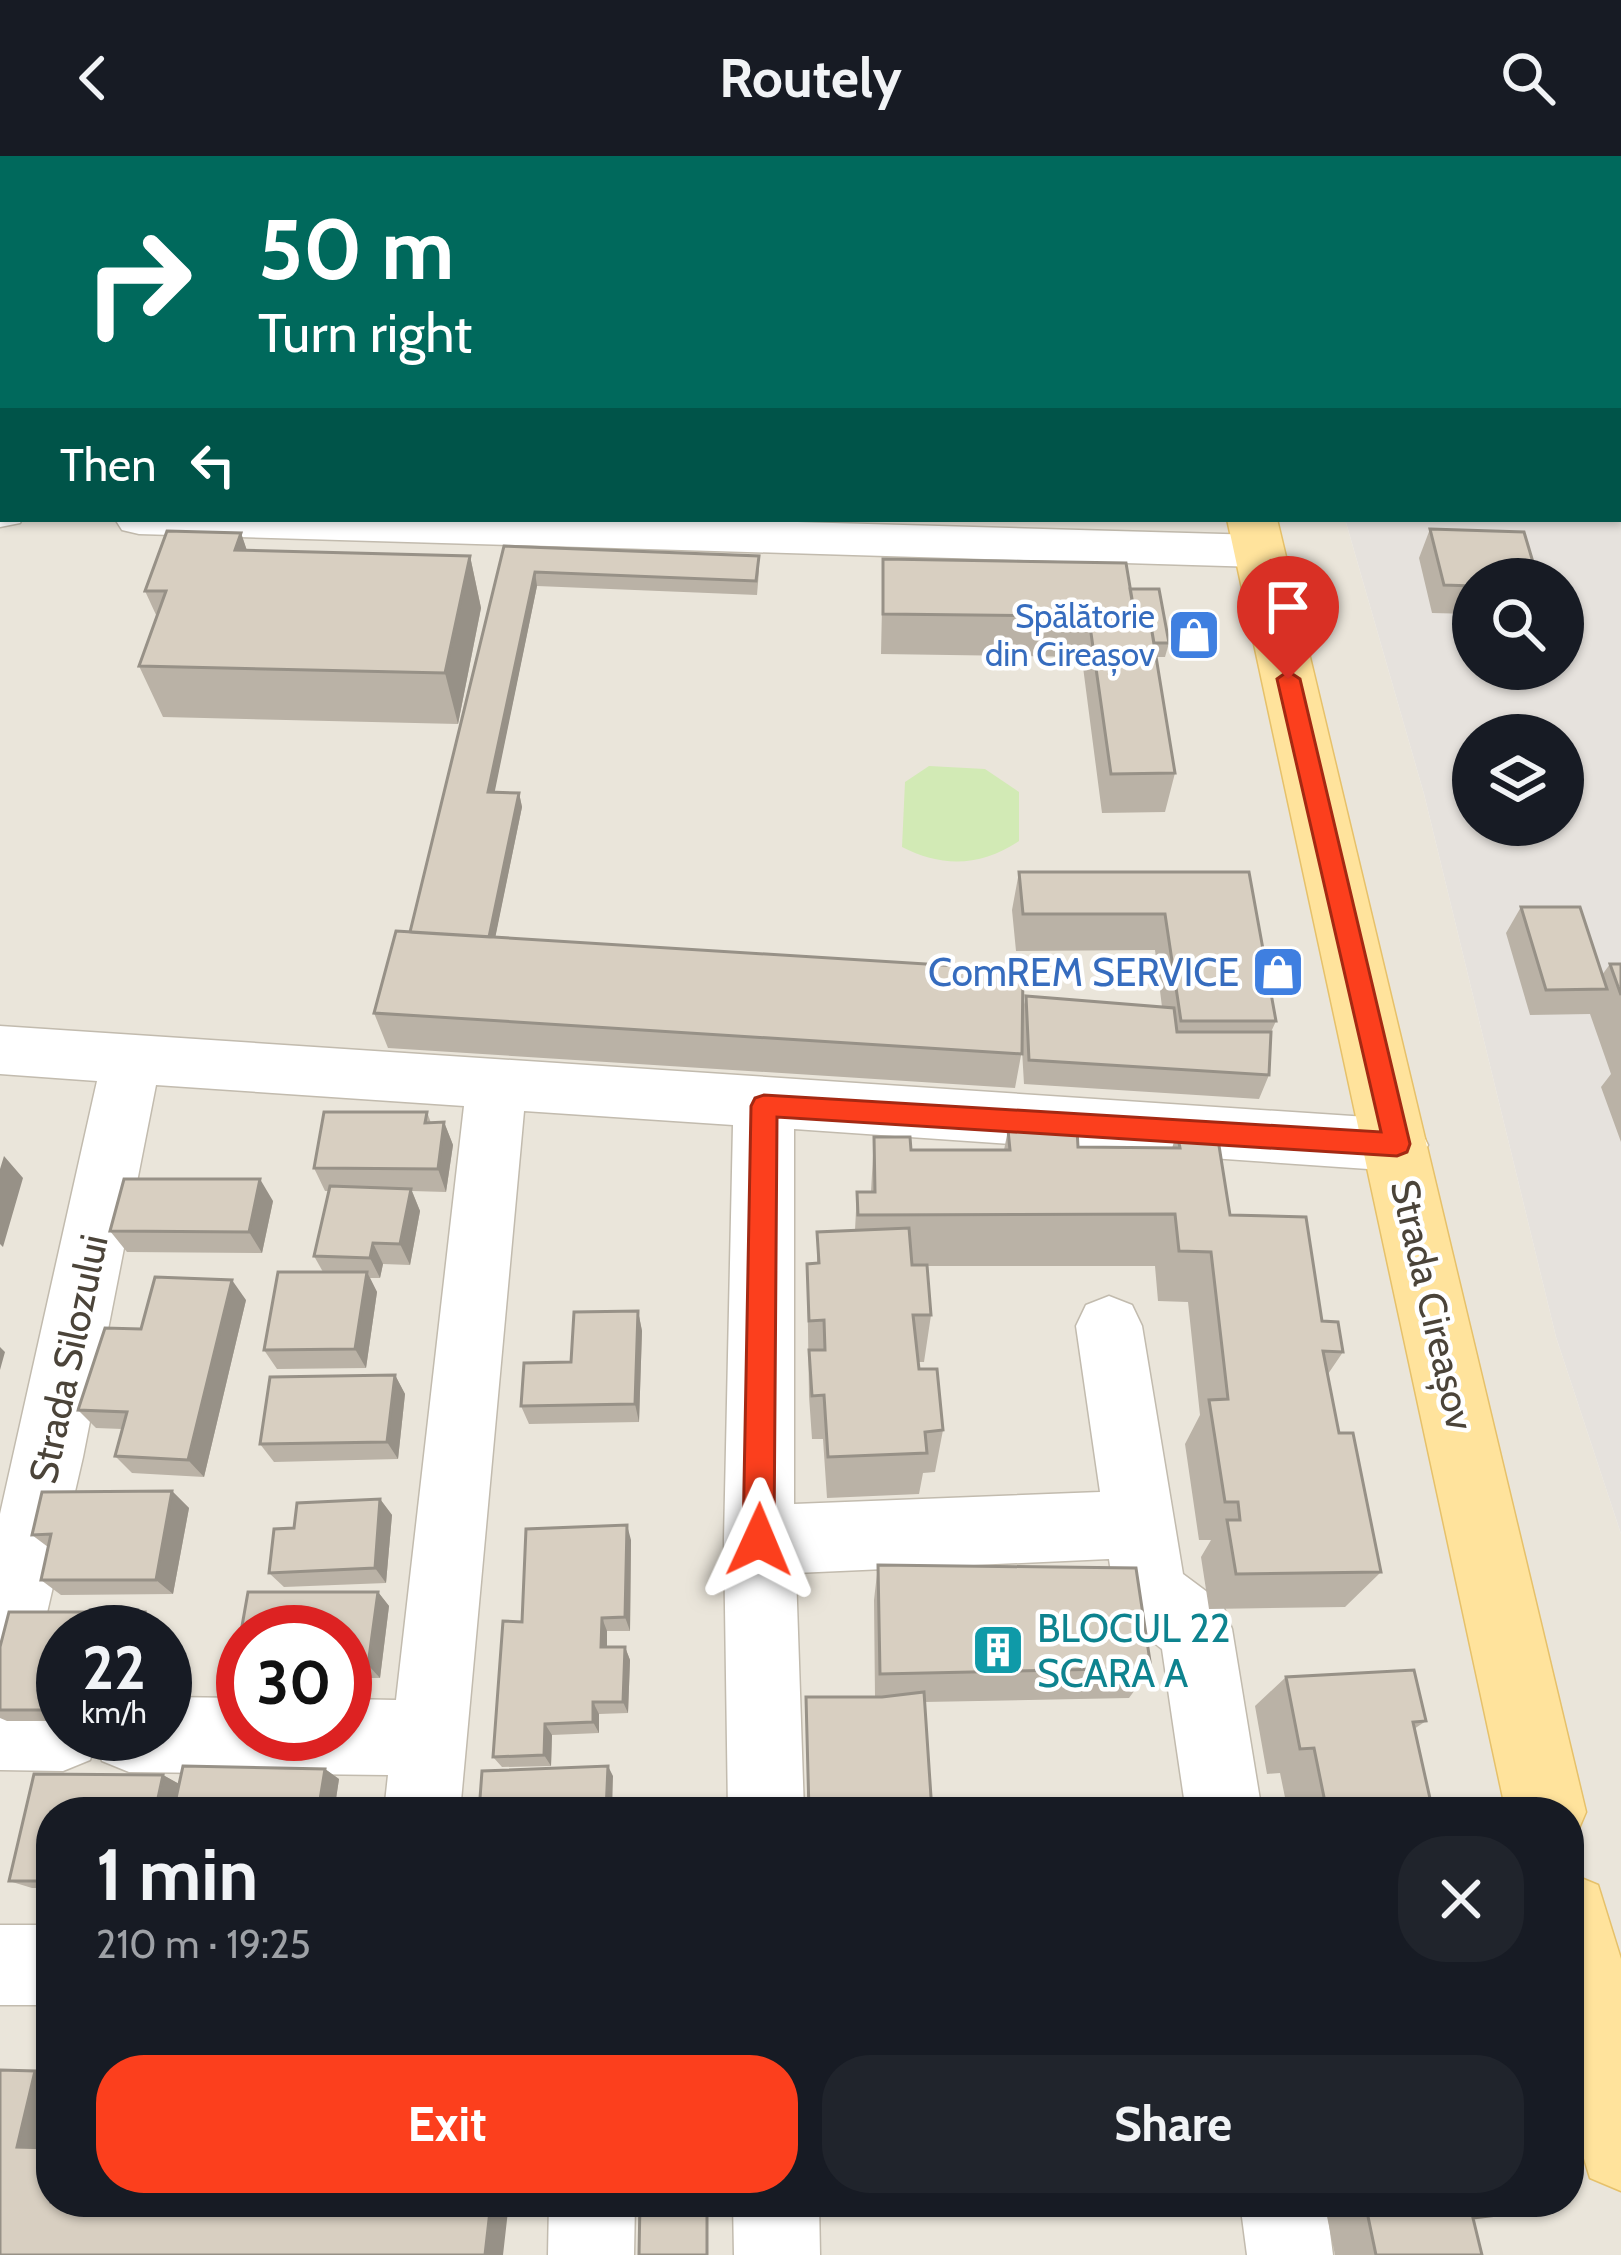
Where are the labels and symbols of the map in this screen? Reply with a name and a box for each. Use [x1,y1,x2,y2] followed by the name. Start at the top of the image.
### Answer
[1237,556,1339,679] pin
[985,596,1155,676] place label: Spălătorie din Cireașov
[1166,607,1222,663] shop icon: Spălătorie din Cireașov
[1250,944,1306,1000] shop icon: ComREM SERVICE
[928,948,1239,996] place label: ComREM SERVICE
[1379,1175,1485,1435] street label: Strada Cireașov
[18,1230,118,1488] street label: Strada Silozului
[696,1477,822,1603] position arrow
[1037,1604,1230,1697] place label: BLOCUL 22 SCARA A
[216,1605,372,1761] speed limit sign: 30
[970,1622,1026,1678] building icon: BLOCUL 22 SCARA A

